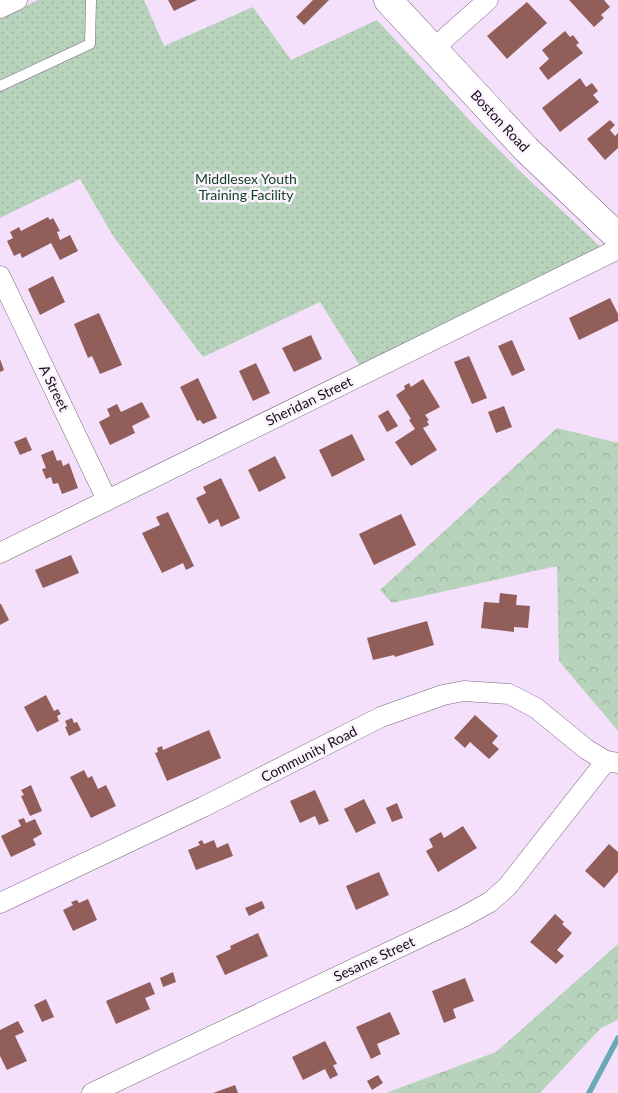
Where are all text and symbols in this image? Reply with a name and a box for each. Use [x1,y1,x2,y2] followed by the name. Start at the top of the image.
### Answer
[467,86,533,155] street label: Boston Road
[195,170,297,203] park label: Middlesex Youth Training Facility
[36,362,73,414] street label: A Street
[263,372,355,429] street label: Sheridan Street
[258,722,360,785] street label: Community Road
[331,932,417,985] street label: Sesame Street

